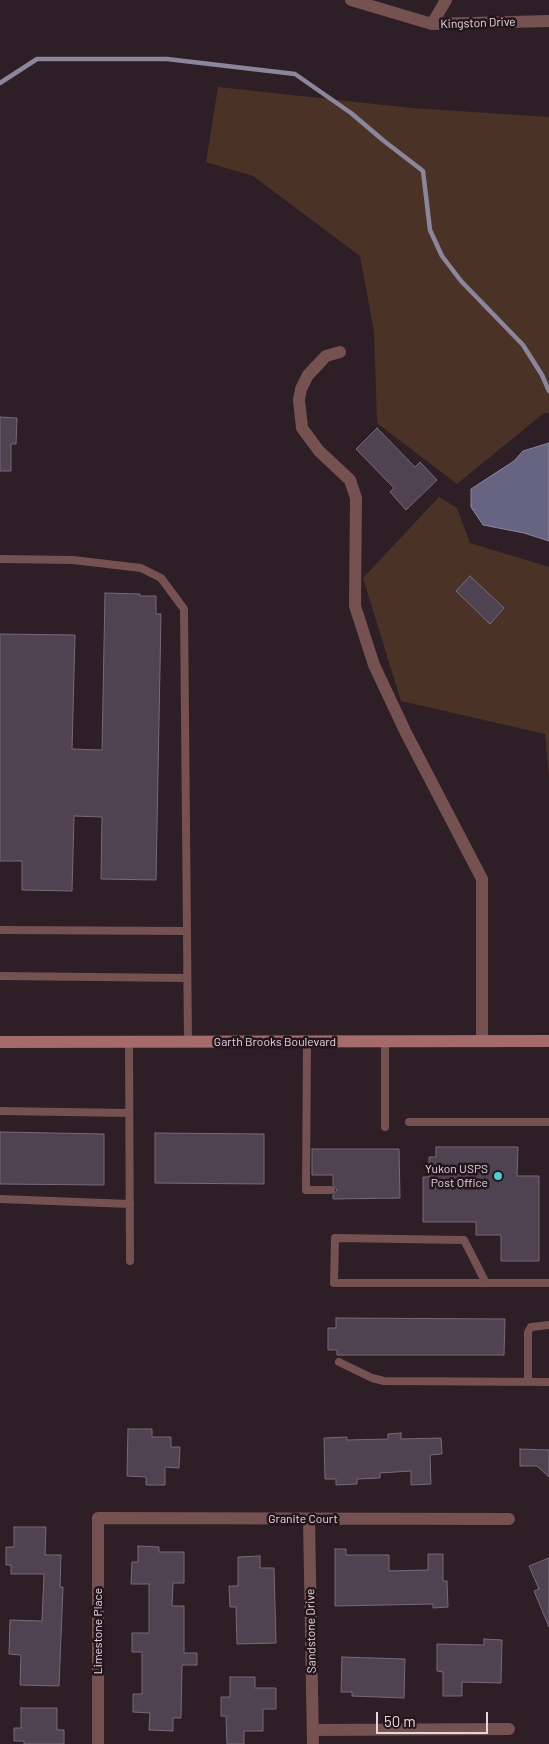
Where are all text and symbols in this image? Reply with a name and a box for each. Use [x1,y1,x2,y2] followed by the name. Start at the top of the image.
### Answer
[440,14,516,32] street label: Kingston Drive
[214,1035,336,1049] street label: Garth Brooks Boulevard
[425,1162,488,1190] place label: Yukon USPS Post Office
[492,1170,504,1182] marker: Yukon USPS Post Office
[268,1512,338,1526] street label: Granite Court
[91,1588,105,1674] street label: Limestone Place
[303,1589,319,1673] street label: Sandstone Drive
[379,1702,492,1734] scale bar
[384,1712,416,1730] text: 50 m

